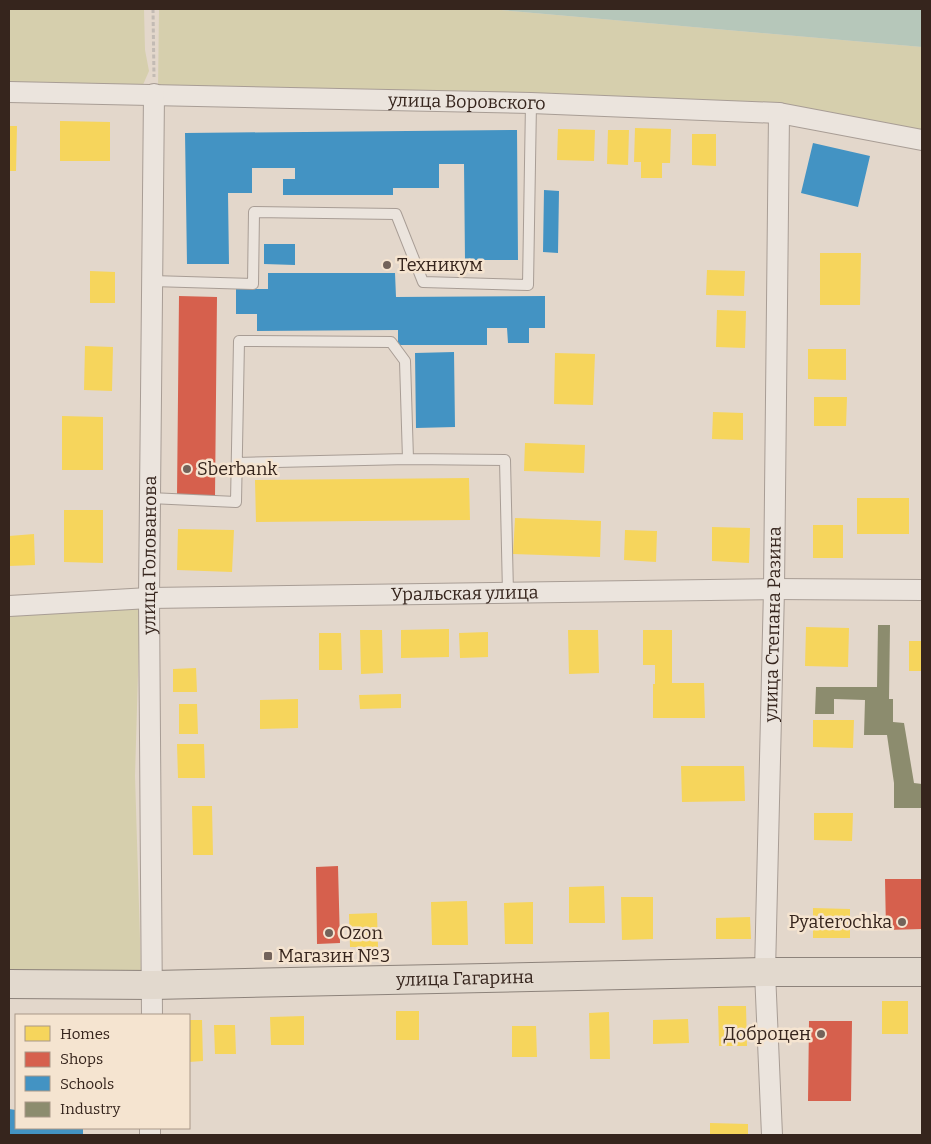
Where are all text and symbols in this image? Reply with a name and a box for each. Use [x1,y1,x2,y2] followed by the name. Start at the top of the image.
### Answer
[387,89,546,115] street label: улица Воровского
[397,254,483,276] place label: Техникум
[381,259,393,271] marker: Техникум
[197,458,278,480] place label: Sberbank
[181,463,193,475] marker: Sberbank
[138,475,161,636] street label: улица Голованова
[760,526,786,723] street label: улица Степана Разина
[391,581,539,606] street label: Уральская улица
[789,911,892,933] place label: Pyaterochka
[896,916,908,928] marker: Pyaterochka
[339,922,383,944] place label: Ozon
[323,927,335,939] marker: Ozon
[278,945,390,967] place label: Магазин №3
[262,950,274,962] marker: Магазин №3
[395,966,534,991] street label: улица Гагарина
[15,1014,190,1129] legend
[724,1023,811,1045] place label: Доброцен
[60,1025,110,1043] text: Homes
[815,1028,827,1040] marker: Доброцен
[60,1050,103,1068] text: Shops
[60,1075,114,1093] text: Schools
[60,1100,120,1118] text: Industry

